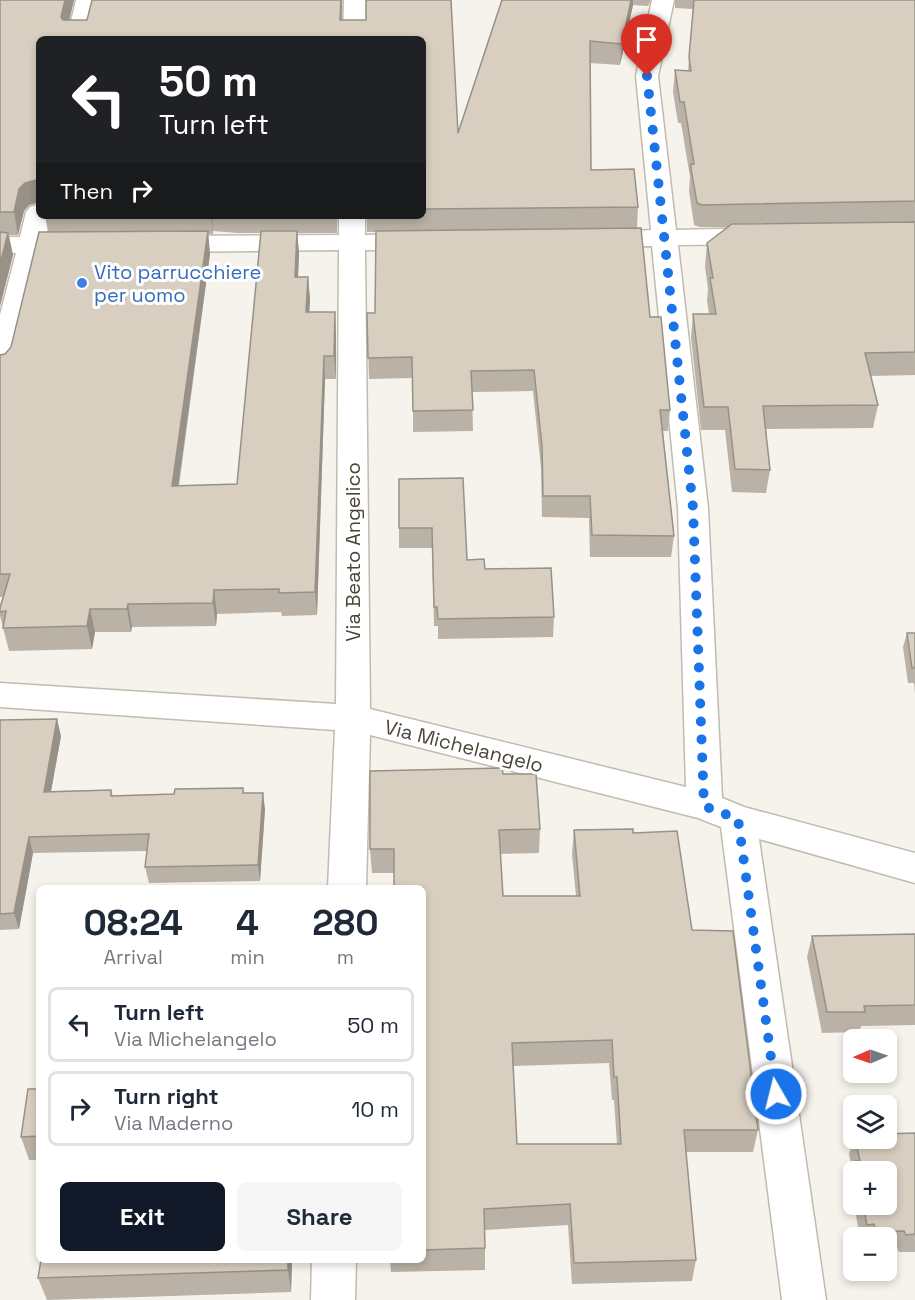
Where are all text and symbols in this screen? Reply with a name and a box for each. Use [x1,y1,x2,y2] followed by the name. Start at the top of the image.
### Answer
[621,14,672,76] pin
[630,23,663,56] icon: arrive
[159,55,258,108] text: 50 m
[60,60,138,138] icon: left
[159,107,269,142] text: Turn left
[125,174,158,207] icon: right
[60,177,113,205] text: Then
[94,259,261,308] place label: Vito parrucchiere per uomo
[75,276,89,290] marker: Vito parrucchiere per uomo
[340,462,366,642] street label: Via Beato Angelico
[382,714,546,778] street label: Via Michelangelo
[83,900,183,946] text: 08:24
[236,900,259,946] text: 4
[312,900,379,946] text: 280
[103,944,163,970] text: Arrival
[230,944,265,970] text: min
[337,944,354,970] text: m
[114,998,204,1026] text: Turn left
[63,1008,96,1041] icon: left
[347,1011,399,1039] text: 50 m
[114,1026,277,1052] text: Via Michelangelo
[843,1029,897,1083] north arrow
[843,1029,897,1281] map controls
[744,1062,808,1126] position arrow
[114,1082,219,1110] text: Turn right
[63,1092,96,1125] icon: right
[351,1095,399,1123] text: 10 m
[843,1095,897,1149] button: layers
[114,1110,233,1136] text: Via Maderno
[843,1161,897,1215] button: +
[60,1182,225,1251] button: Exit
[237,1182,402,1251] button: Share
[843,1227,897,1281] button: −

